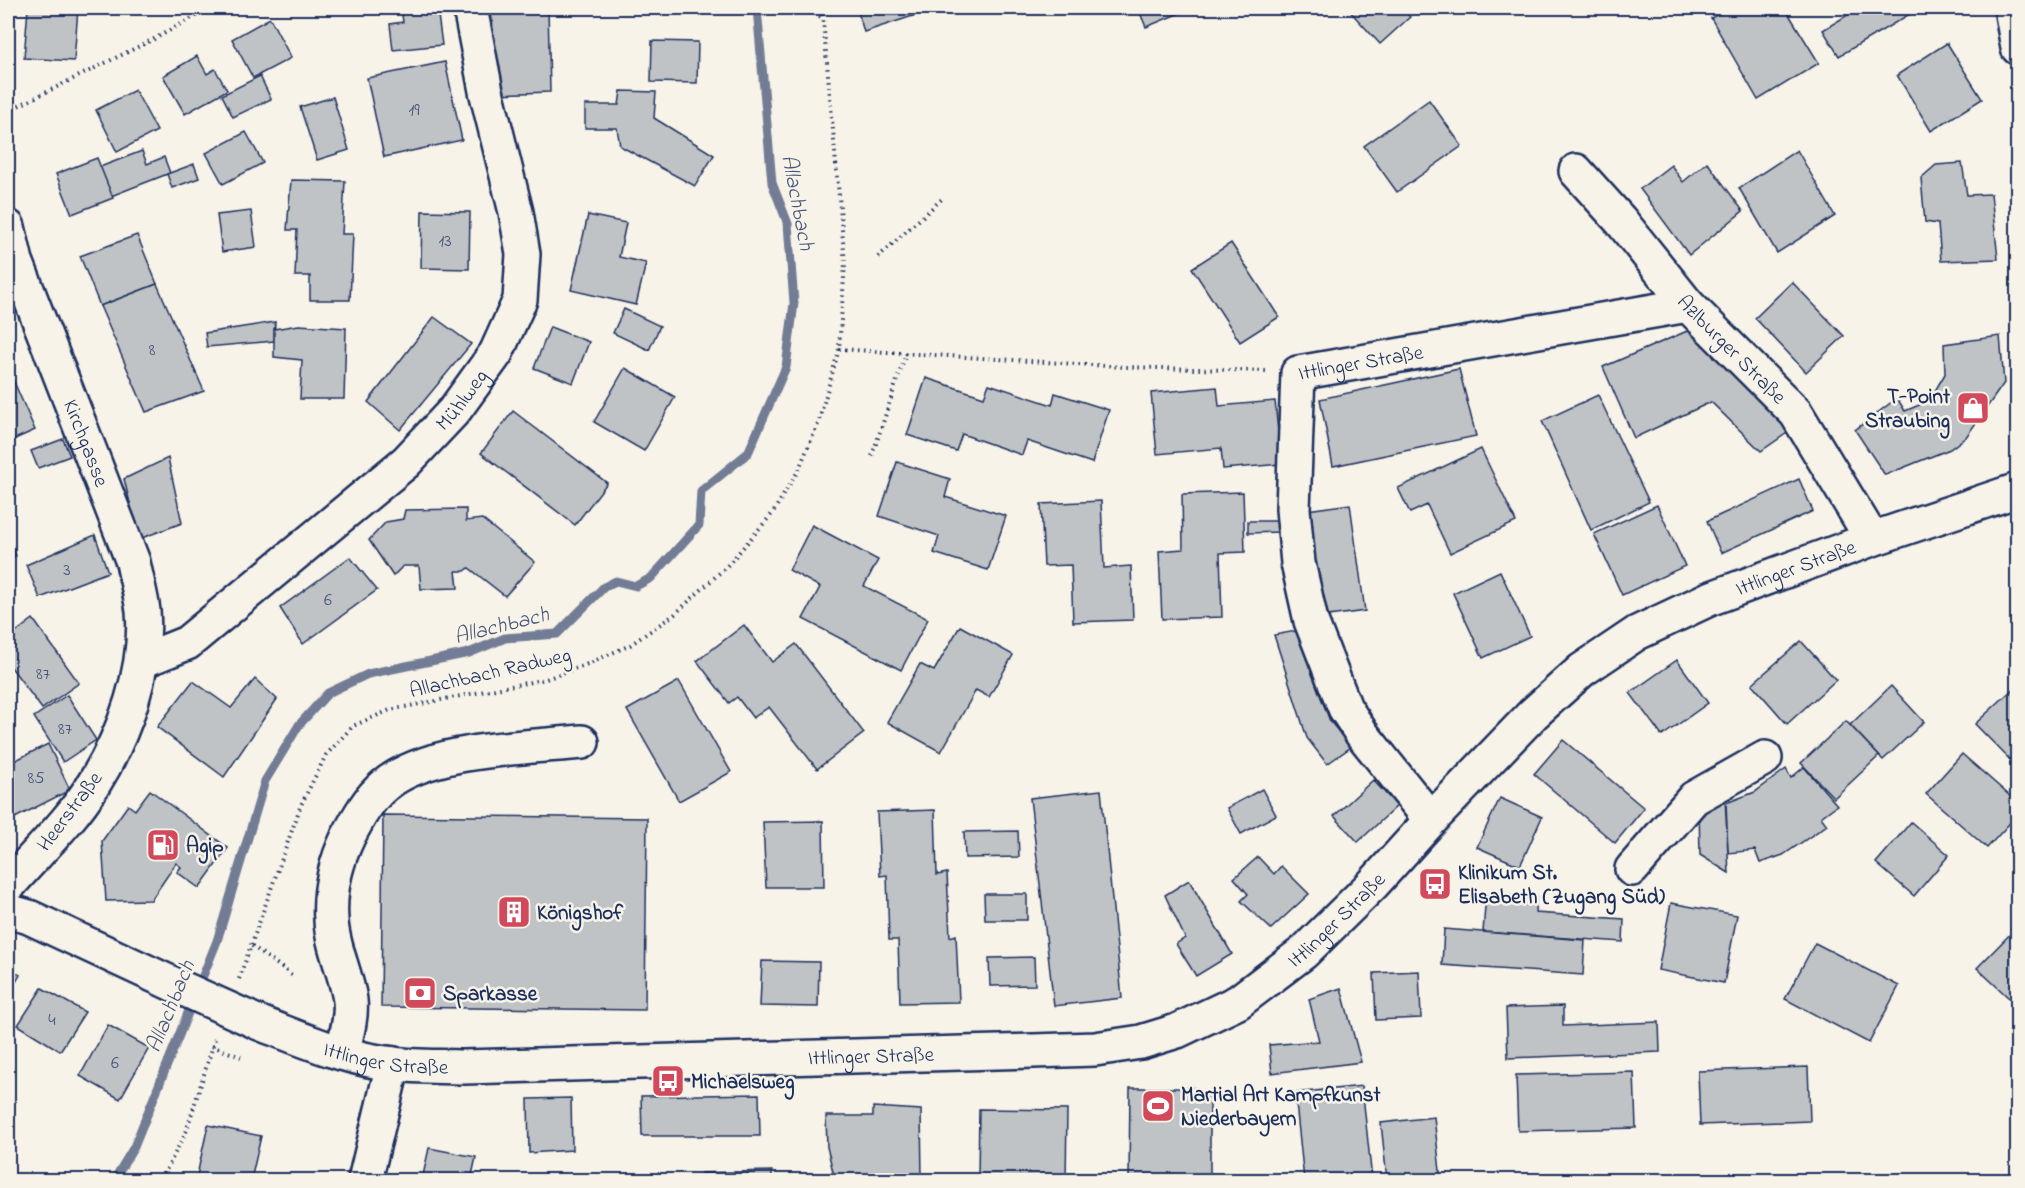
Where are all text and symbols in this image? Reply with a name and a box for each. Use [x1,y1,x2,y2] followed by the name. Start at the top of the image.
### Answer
[408,98,420,124] house number: 19
[771,152,821,254] water label: Allachbach
[438,229,452,255] house number: 13
[1669,289,1793,412] street label: Azlburger Straße
[149,338,156,364] house number: 8
[1296,338,1426,390] street label: Ittlinger Straße
[429,364,498,439] street label: Mühlweg
[1865,383,1951,439] place label: T-Point Straubing
[1955,390,1991,426] shop icon: T-Point Straubing
[54,396,116,492] street label: Kirchgasse
[1732,533,1861,605] street label: Ittlinger Straße
[63,558,71,584] house number: 3
[324,588,332,614] house number: 6
[451,600,553,654] water label: Allachbach
[407,641,575,709] street label: Allachbach Radweg
[36,662,51,688] house number: 87
[58,717,73,743] house number: 87
[30,765,111,859] street label: Heerstraße
[27,766,45,792] house number: 85
[145,827,181,863] fuel station icon: Agip
[186,832,224,864] place label: Agip
[1458,859,1666,915] place label: Klinikum St. Elisabeth (Zugang Süd)
[1282,866,1394,976] street label: Ittlinger Straße
[1417,866,1453,902] bus stop icon: Klinikum St. Elisabeth (Zugang Süd)
[496,894,532,930] building icon: Königshof
[537,899,624,931] place label: Königshof
[139,956,205,1058] water label: Allachbach
[402,975,438,1011] bank icon: Sparkasse
[443,980,538,1010] place label: Sparkasse
[48,1008,56,1034] house number: 4
[319,1035,449,1084] street label: Ittlinger Straße
[808,1041,935,1075] street label: Ittlinger Straße
[111,1051,119,1077] house number: 6
[650,1063,686,1099] bus stop icon: Michaelsweg
[691,1068,794,1100] place label: Michaelsweg
[1181,1081,1381,1137] place label: Martial Art Kampfkunst Niederbayern
[1140,1088,1176,1124] sports icon: Martial Art Kampfkunst Niederbayern

